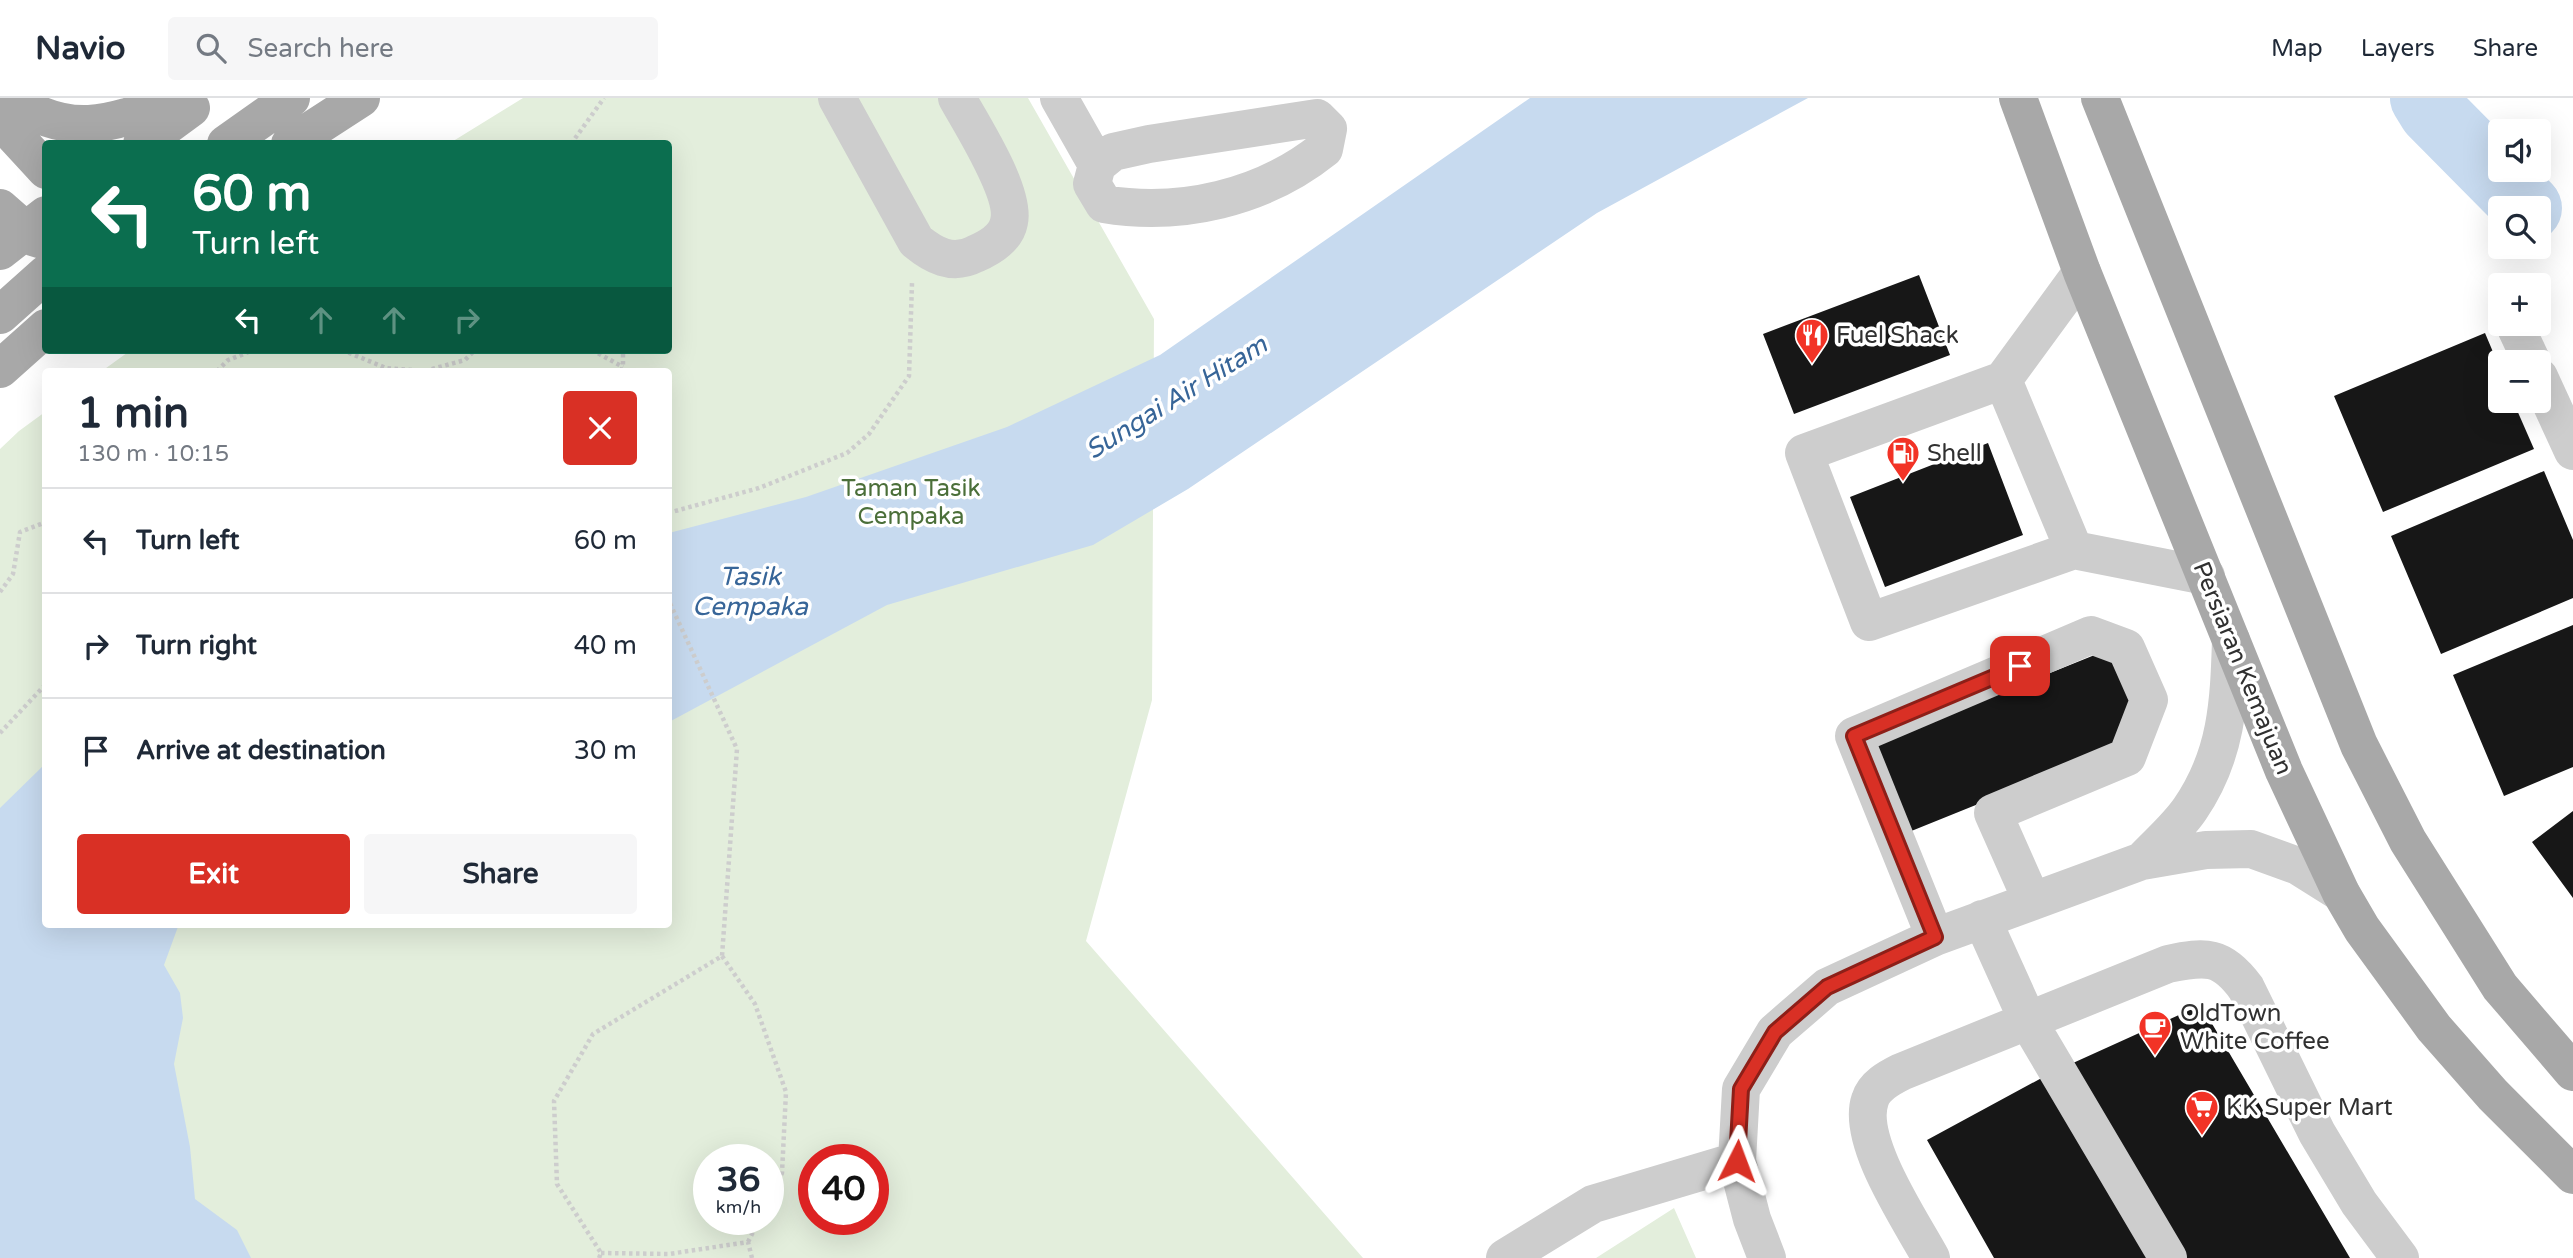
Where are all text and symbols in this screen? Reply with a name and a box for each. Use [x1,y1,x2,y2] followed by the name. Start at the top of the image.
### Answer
[168,17,658,80] search box
[35,29,126,68] text: Navio
[192,29,230,67] icon: search
[248,33,394,64] text: Search here
[2271,34,2323,63] text: Map
[2361,34,2435,63] text: Layers
[2473,34,2538,63] text: Share
[2488,119,2551,413] map controls
[2488,119,2551,182] button: sound
[192,165,311,224] text: 60 m
[77,168,168,259] icon: left
[2488,196,2551,259] button: search
[192,225,319,263] text: Turn left
[2488,273,2551,336] button: +
[229,301,267,339] icon: left
[302,301,340,339] icon: ahead
[375,301,413,339] icon: ahead
[448,301,486,339] icon: right
[1793,316,1831,365] restaurant icon: Fuel Shack
[1836,321,1959,350] place label: Fuel Shack
[1080,328,1274,466] water label: Sungai Air Hitam
[2488,350,2551,413] button: −
[77,388,189,439] text: 1 min
[563,391,637,465] button: close
[1884,434,1922,483] fuel station icon: Shell
[1927,439,1982,468] place label: Shell
[77,440,229,468] text: 130 m · 10:15
[841,474,981,531] park label: Taman Tasik Cempaka
[77,522,115,560] icon: left
[136,525,239,556] text: Turn left
[574,525,637,556] text: 60 m
[2187,557,2299,779] street label: Persiaran Kemajuan
[692,561,809,622] water label: Tasik Cempaka
[77,627,115,665] icon: right
[136,630,257,661] text: Turn right
[574,630,637,661] text: 40 m
[1990,636,2050,696] pin
[2001,647,2039,685] icon: arrive
[77,732,115,770] icon: arrive
[136,735,386,766] text: Arrive at destination
[574,735,637,766] text: 30 m
[77,834,350,914] button: Exit
[364,834,637,914] button: Share
[2180,999,2330,1056] place label: OldTown White Coffee
[2136,1008,2174,1057] cafe icon: OldTown White Coffee
[2183,1088,2221,1137] supermarket icon: KK Super Mart
[2226,1093,2393,1122] place label: KK Super Mart
[1700,1124,1774,1198] position arrow
[798,1144,889,1235] speed limit sign: 40
[717,1159,760,1201] text: 36
[716,1196,761,1218] text: km/h

